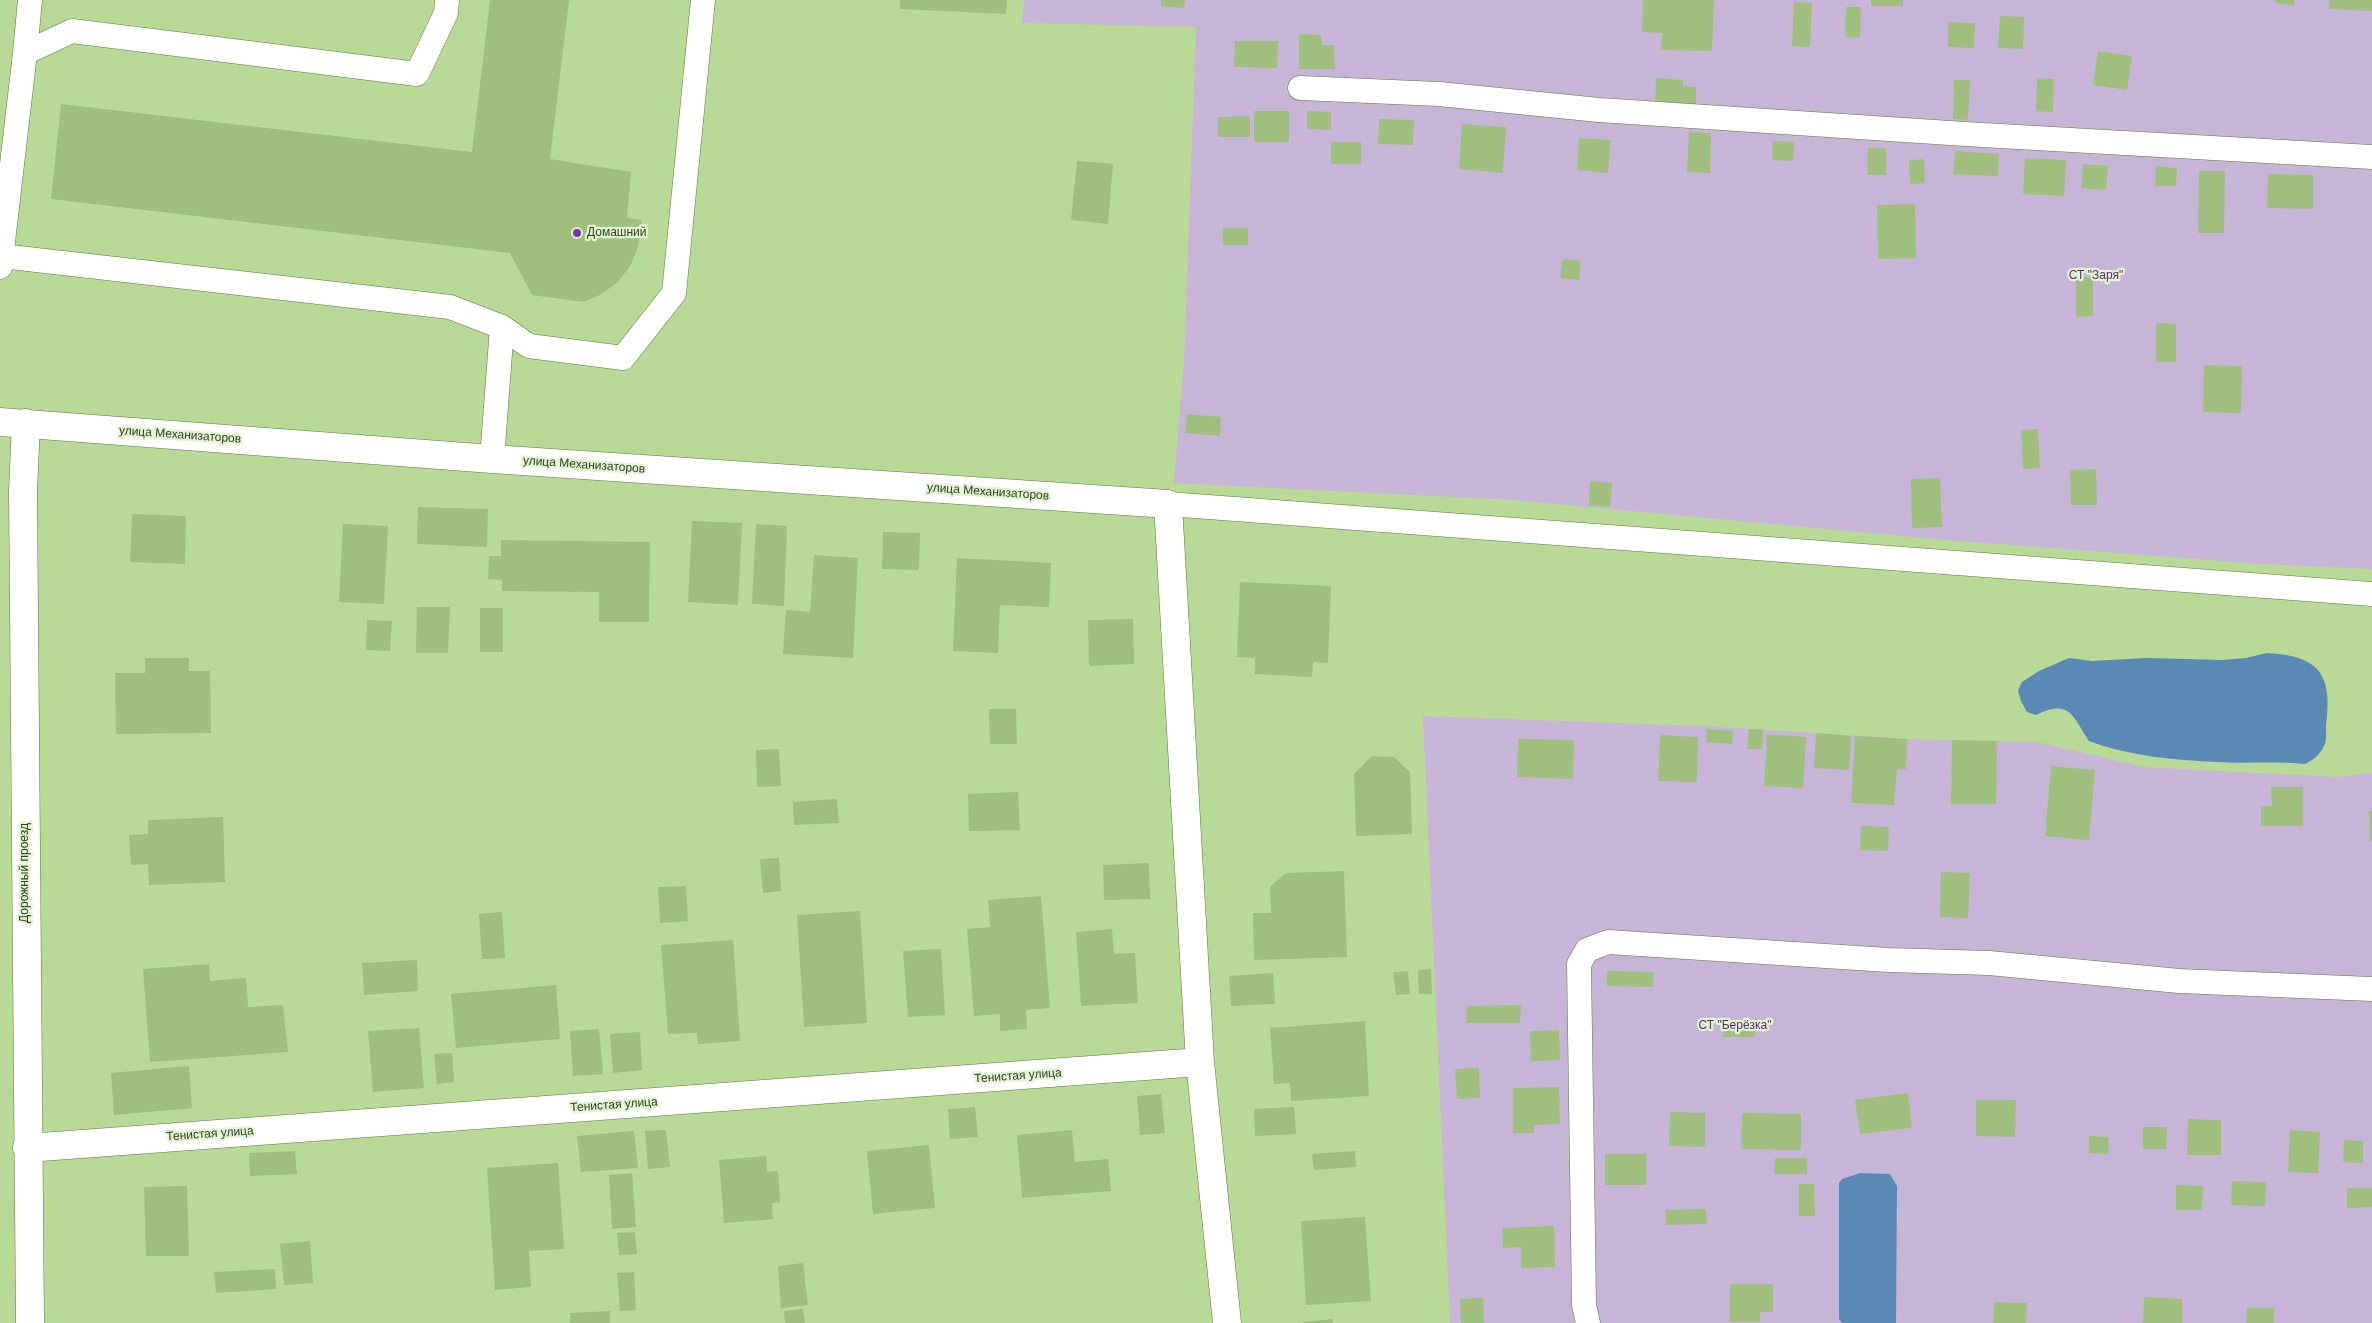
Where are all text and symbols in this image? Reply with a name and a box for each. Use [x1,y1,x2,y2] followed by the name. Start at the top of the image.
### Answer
[587,226,647,240] place label: Домашний
[571,227,583,239] marker: Домашний
[2069,269,2123,283] park label: СТ "Заря"
[118,424,242,446] street label: улица Механизаторов
[522,454,646,476] street label: улица Механизаторов
[926,481,1050,503] street label: улица Механизаторов
[18,823,32,923] street label: Дорожный проезд
[1698,1019,1772,1033] park label: СТ "Берёзка"
[974,1066,1062,1086] street label: Тенистая улица
[570,1095,658,1115] street label: Тенистая улица
[166,1124,254,1144] street label: Тенистая улица

